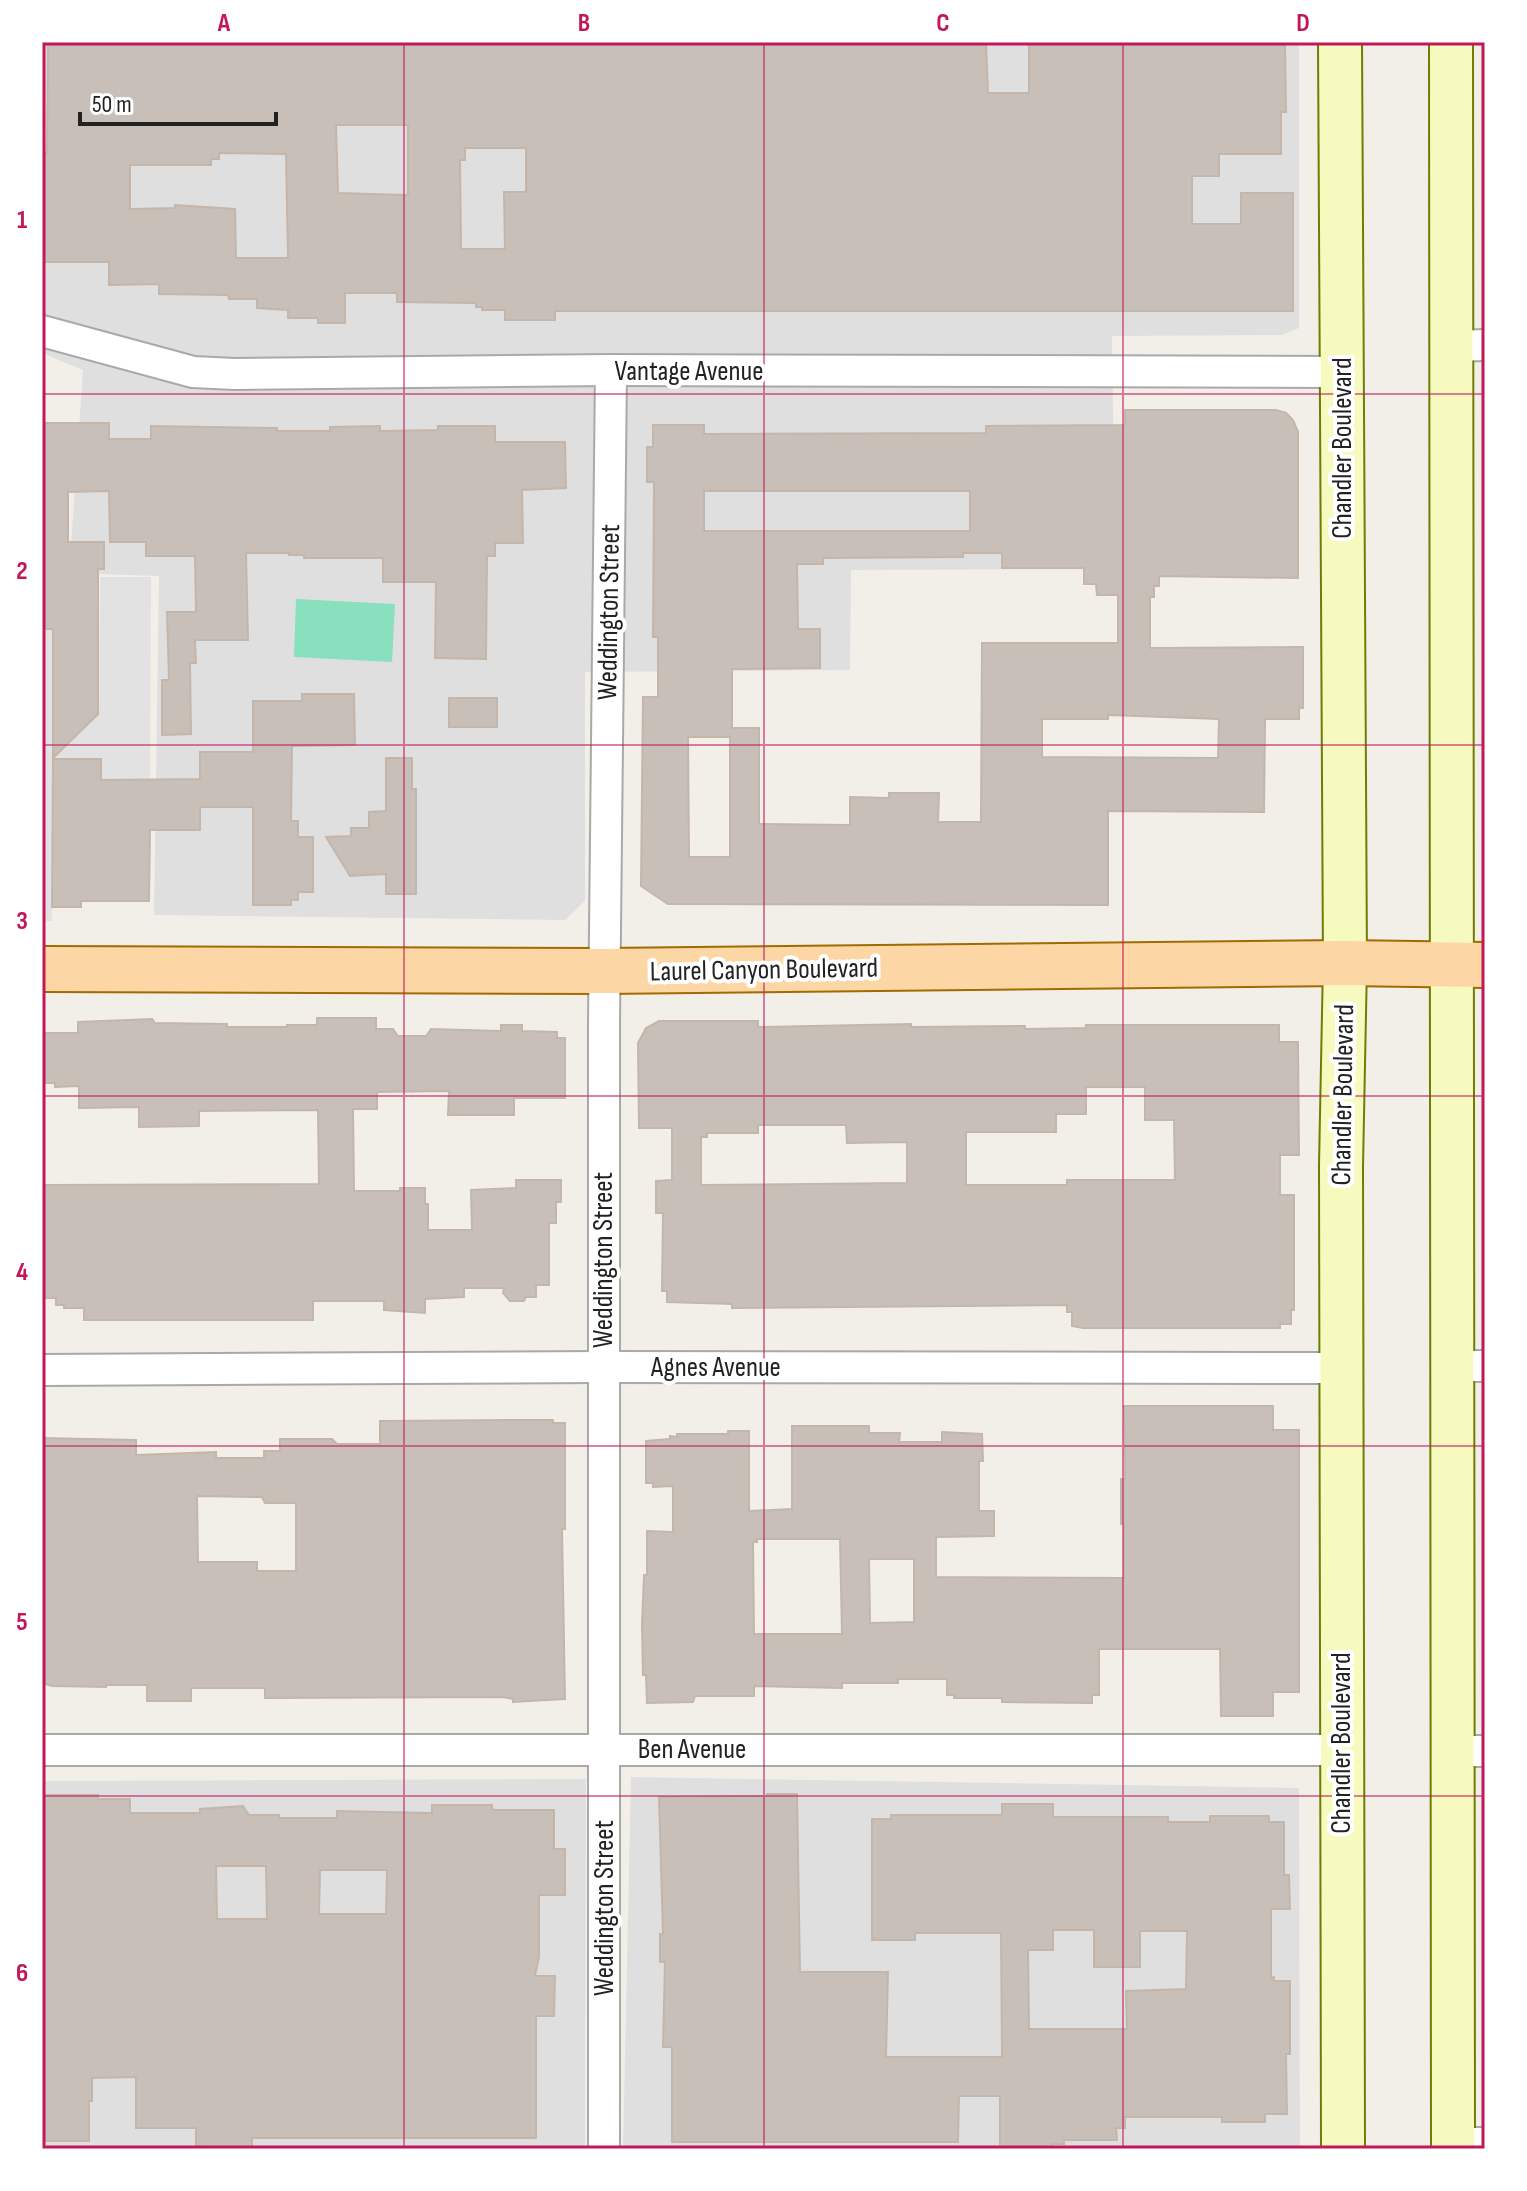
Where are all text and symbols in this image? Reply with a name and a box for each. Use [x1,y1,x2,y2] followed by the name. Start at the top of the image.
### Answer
[217,8,231,39] text: A
[578,8,590,39] text: B
[936,8,950,39] text: C
[1296,8,1310,39] text: D
[80,76,276,126] scale bar
[92,90,132,119] text: 50 m
[17,205,27,236] text: 1
[614,355,764,388] street label: Vantage Avenue
[1326,357,1359,539] street label: Chandler Boulevard
[591,524,627,700] street label: Weddington Street
[16,556,28,587] text: 2
[16,906,28,937] text: 3
[650,952,878,988] street label: Laurel Canyon Boulevard
[1325,1004,1361,1186] street label: Chandler Boulevard
[587,1172,620,1348] street label: Weddington Street
[16,1257,28,1288] text: 4
[650,1351,781,1384] street label: Agnes Avenue
[16,1607,28,1638] text: 5
[1325,1652,1358,1834] street label: Chandler Boulevard
[638,1733,746,1766] street label: Ben Avenue
[588,1820,621,1996] street label: Weddington Street
[16,1958,28,1989] text: 6

